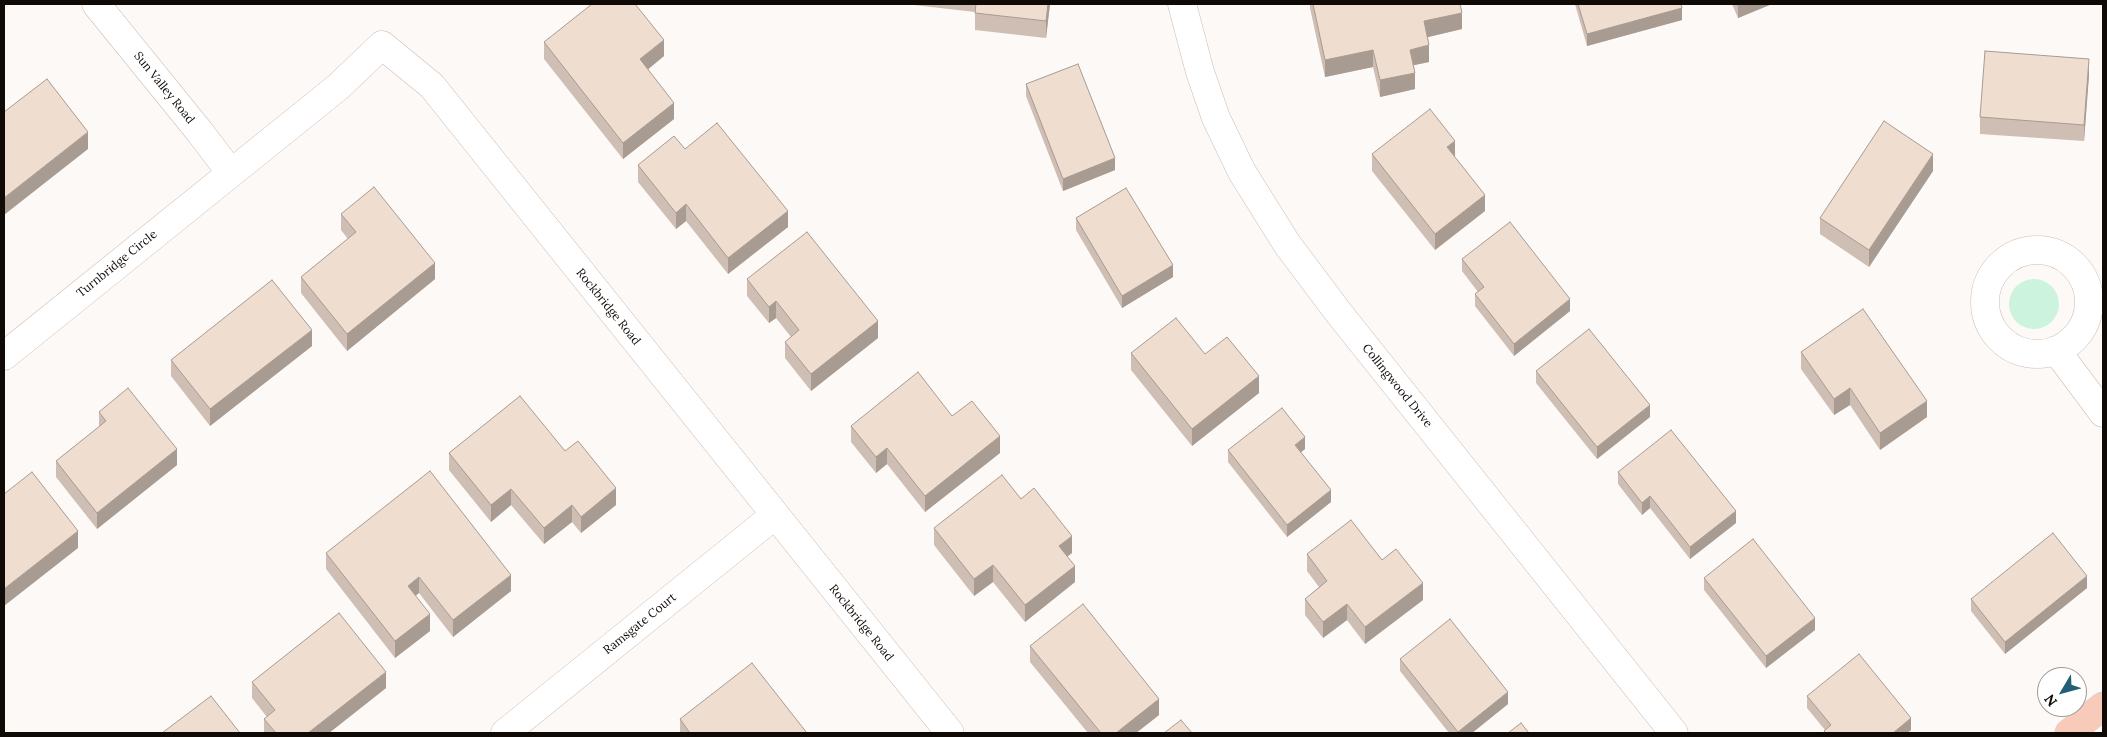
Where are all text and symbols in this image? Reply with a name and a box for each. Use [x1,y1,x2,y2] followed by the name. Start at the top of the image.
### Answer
[131,49,197,127] street label: Sun Valley Road
[74,227,160,301] street label: Turnbridge Circle
[573,266,643,348] street label: Rockbridge Road
[1359,341,1435,431] street label: Collingwood Drive
[826,582,896,664] street label: Rockbridge Road
[601,590,679,658] street label: Ramsgate Court
[2037,667,2087,717] north arrow
[2040,691,2061,710] text: N

